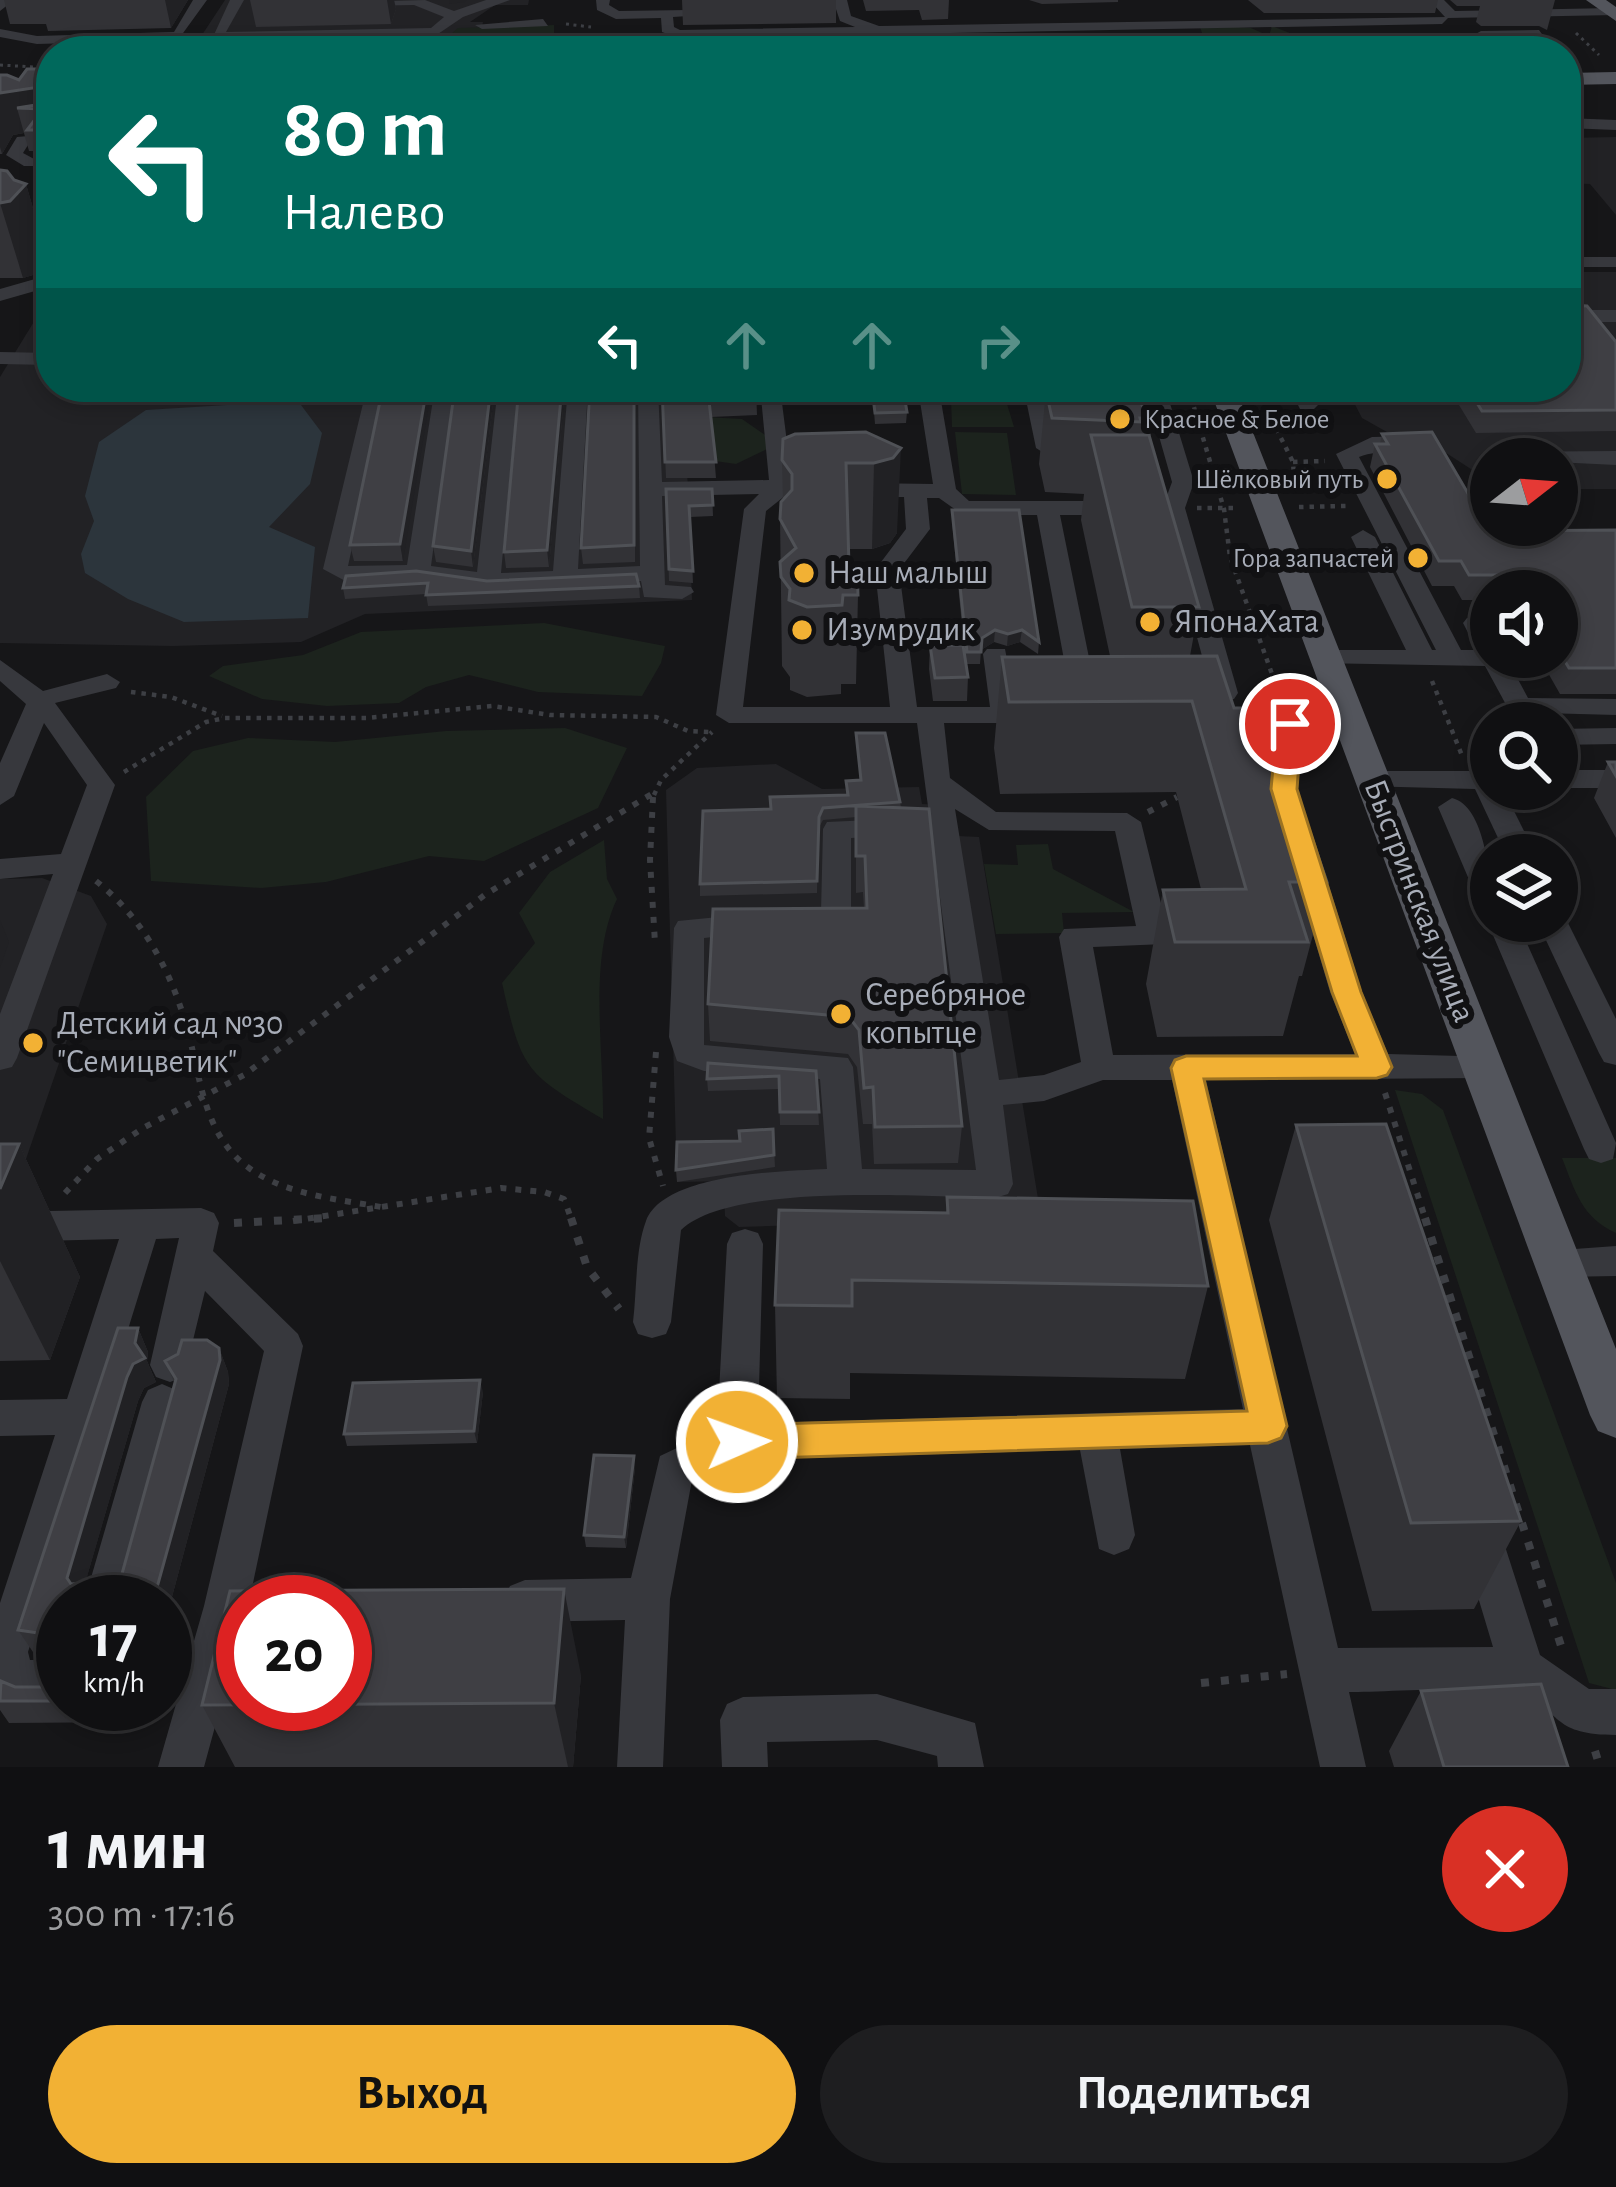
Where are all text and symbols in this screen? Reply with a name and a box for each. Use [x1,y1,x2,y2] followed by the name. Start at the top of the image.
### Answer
[84,84,240,240] icon: left
[282,88,448,172] text: 80 m
[282,186,445,240] text: Налево
[587,312,653,378] icon: left
[713,312,779,378] icon: ahead
[839,312,905,378] icon: ahead
[965,312,1031,378] icon: right
[1107,406,1133,432] marker: Красное & Белое
[1144,406,1330,433] place label: Красное & Белое
[1470,438,1578,546] north arrow
[1470,438,1578,942] map controls
[1195,466,1364,494] place label: Шёлковый путь
[1374,466,1400,492] marker: Шёлковый путь
[1233,545,1394,572] place label: Гора запчастей
[1405,545,1431,571] marker: Гора запчастей
[828,557,988,590] place label: Наш малыш
[791,560,817,586] marker: Наш малыш
[1470,570,1578,678] button: sound
[1174,606,1319,639] place label: ЯпонаХата
[1137,609,1163,635] marker: ЯпонаХата
[826,614,975,647] place label: Изумрудик
[789,617,815,643] marker: Изумрудик
[1239,673,1341,775] pin
[1257,691,1323,757] icon: arrive
[1470,702,1578,810] button: search
[1358,775,1480,1027] street label: Быстринская улица
[1470,834,1578,942] button: layers
[865,979,1026,1050] place label: Серебряное копытце
[828,1001,854,1027] marker: Серебряное копытце
[57,1008,283,1079] place label: Детский сад №30 "Семицветик"
[20,1030,46,1056] marker: Детский сад №30 "Семицветик"
[674,1379,800,1505] position arrow
[216,1575,372,1731] speed limit sign: 20
[90,1608,138,1668] text: 17
[83,1668,145,1698] text: km/h
[1442,1806,1568,1932] button: close
[48,1810,209,1882] text: 1 мин
[48,1895,235,1934] text: 300 m · 17:16
[48,2025,796,2163] button: Выход
[820,2025,1568,2163] button: Поделиться

